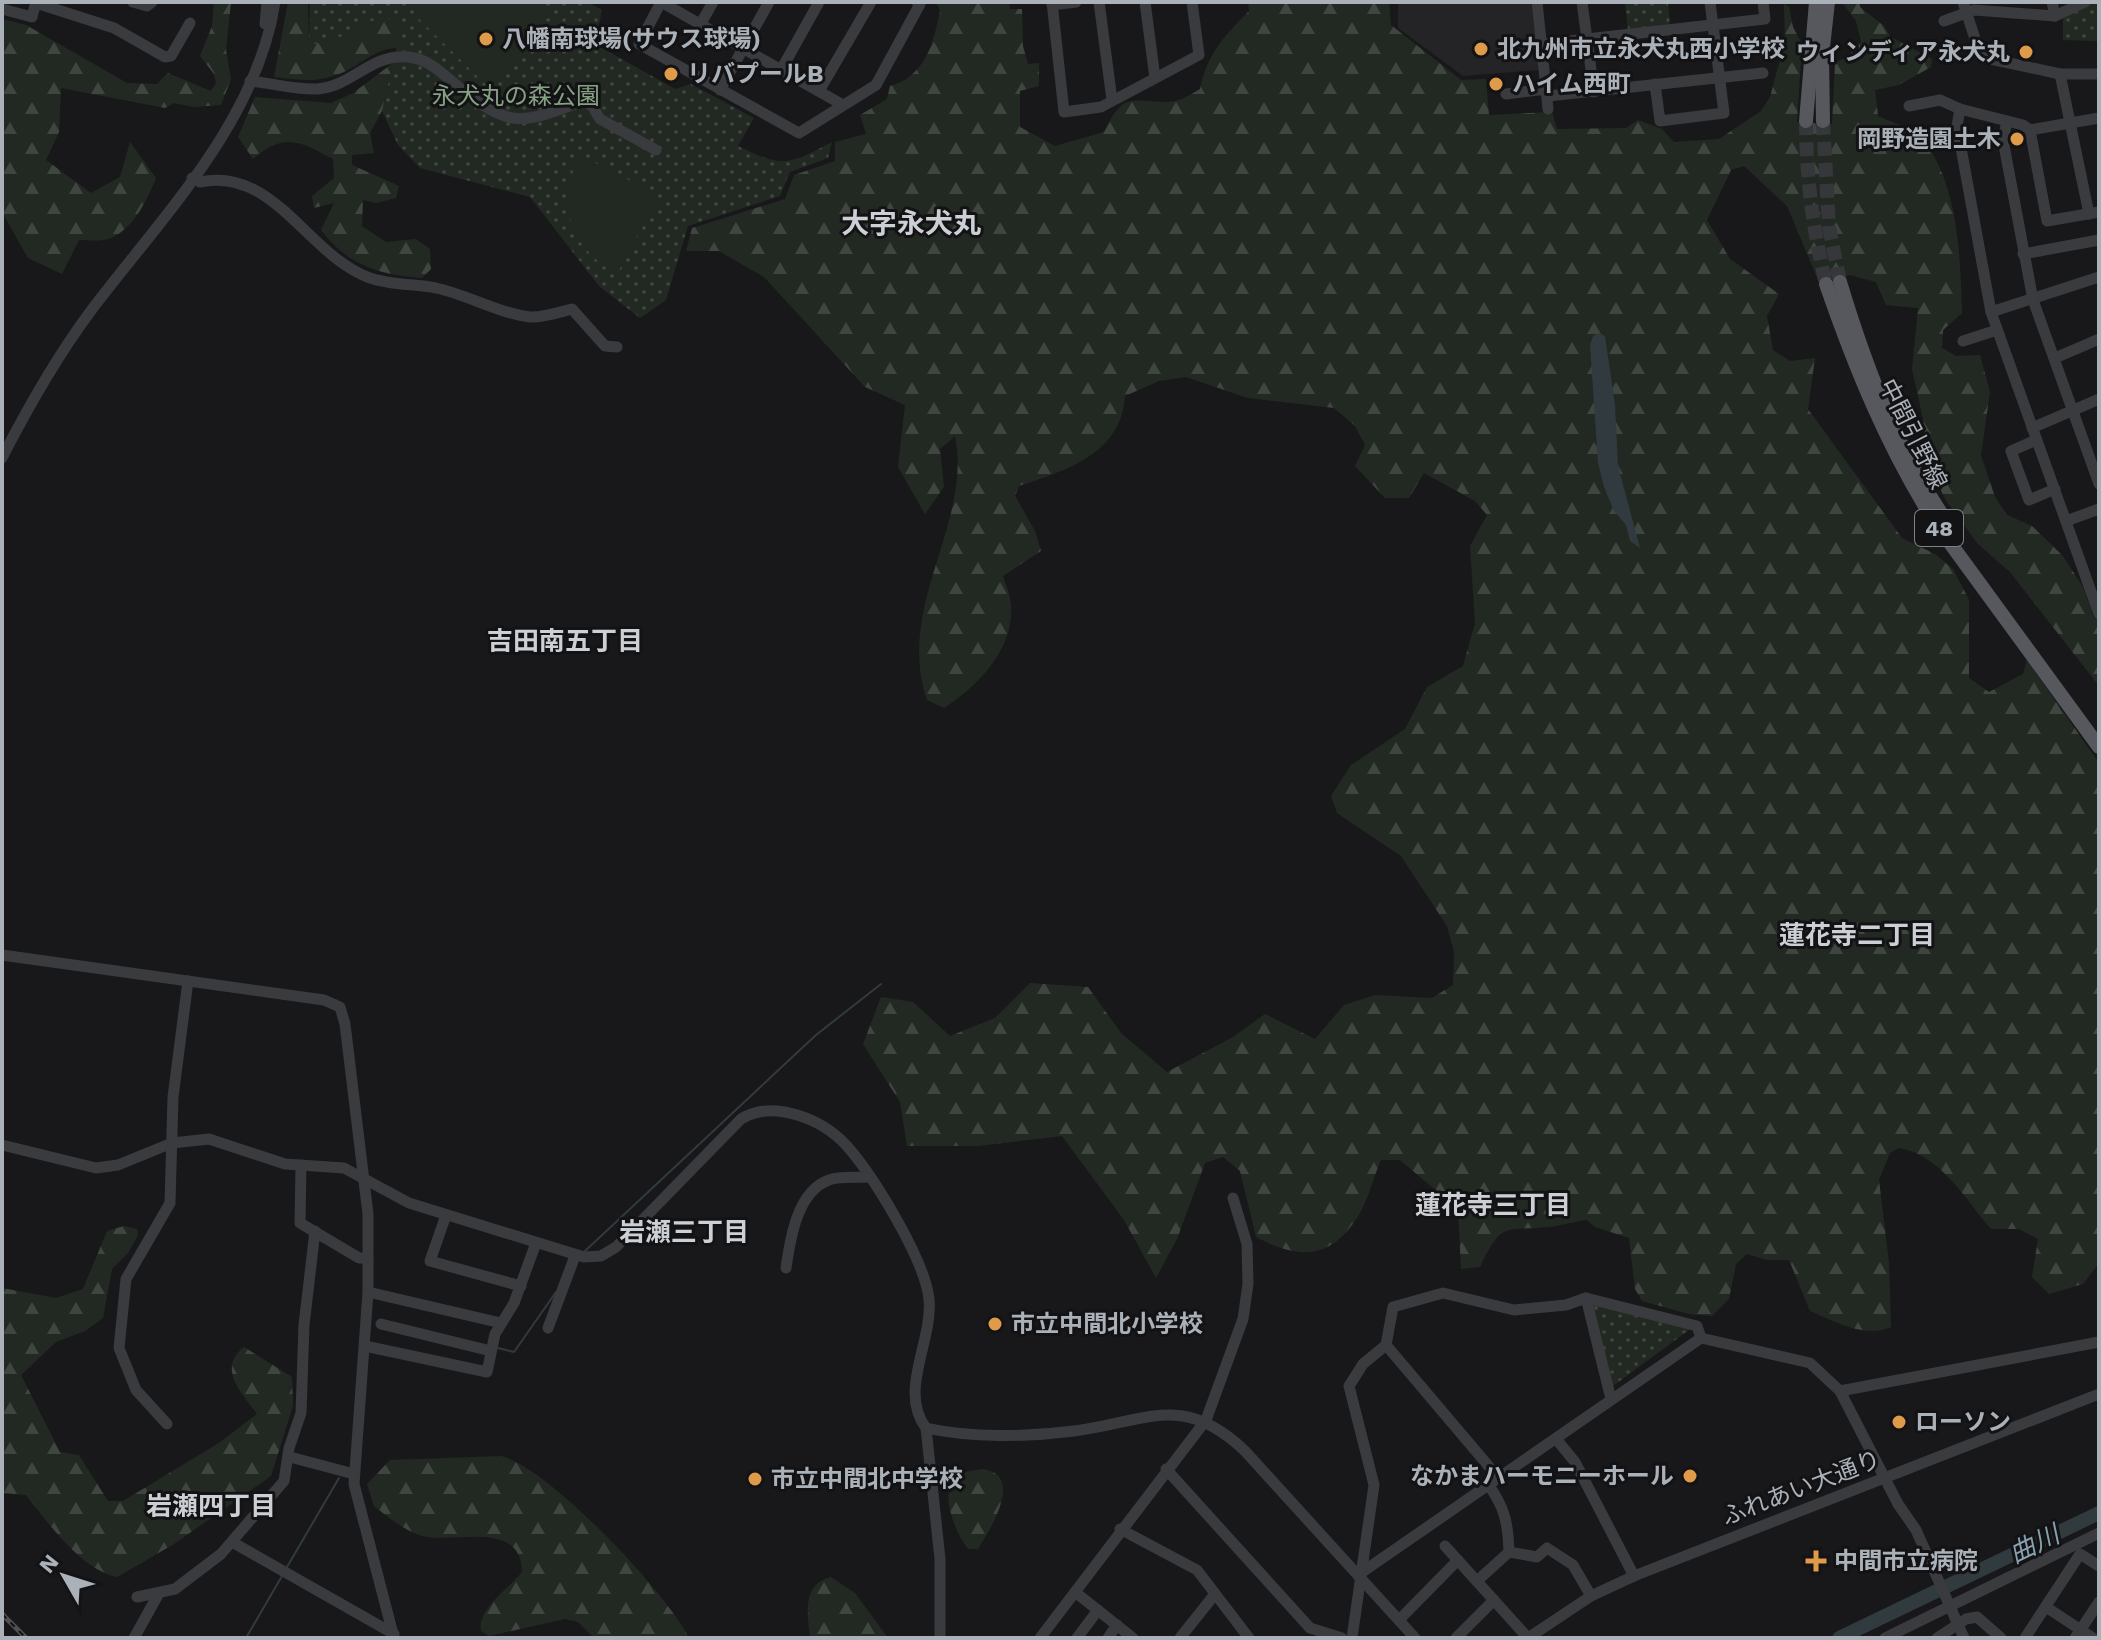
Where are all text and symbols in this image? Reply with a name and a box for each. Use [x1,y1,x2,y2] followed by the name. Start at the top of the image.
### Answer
[502,25,761,53] place label: 八幡南球場(サウス球場)
[477,30,495,48] marker: 八幡南球場(サウス球場)
[1497,35,1785,63] place label: 北九州市立永犬丸西小学校
[1796,38,2010,66] place label: ウィンディア永犬丸
[1472,40,1490,58] marker: 北九州市立永犬丸西小学校
[2017,43,2035,61] marker: ウィンディア永犬丸
[687,60,823,88] place label: リバプールB
[662,65,680,83] marker: リバプールB
[1512,70,1631,98] place label: ハイム西町
[1487,75,1505,93] marker: ハイム西町
[432,82,600,110] park label: 永犬丸の森公園
[1857,125,2001,153] place label: 岡野造園土木
[2008,130,2026,148] marker: 岡野造園土木
[841,207,981,240] district label: 大字永犬丸
[1873,374,1953,494] street label: 中間引野線
[1915,510,1963,546] road number: 48
[487,626,643,656] district label: 吉田南五丁目
[1779,920,1935,950] district label: 蓮花寺二丁目
[1415,1190,1571,1220] district label: 蓮花寺三丁目
[619,1217,749,1247] district label: 岩瀬三丁目
[1011,1310,1203,1338] place label: 市立中間北小学校
[986,1315,1004,1333] marker: 市立中間北小学校
[1915,1408,2011,1436] place label: ローソン
[1890,1413,1908,1431] marker: ローソン
[1718,1445,1884,1531] street label: ふれあい大通り
[1410,1462,1674,1490] place label: なかまハーモニーホール
[771,1465,963,1493] place label: 市立中間北中学校
[1681,1467,1699,1485] marker: なかまハーモニーホール
[746,1470,764,1488] marker: 市立中間北中学校
[146,1491,276,1521] district label: 岩瀬四丁目
[2004,1518,2067,1569] water label: 曲川
[24,1536,104,1616] north arrow
[1834,1547,1978,1575] place label: 中間市立病院
[34,1550,64,1578] text: N
[1805,1550,1827,1572] marker: 中間市立病院

